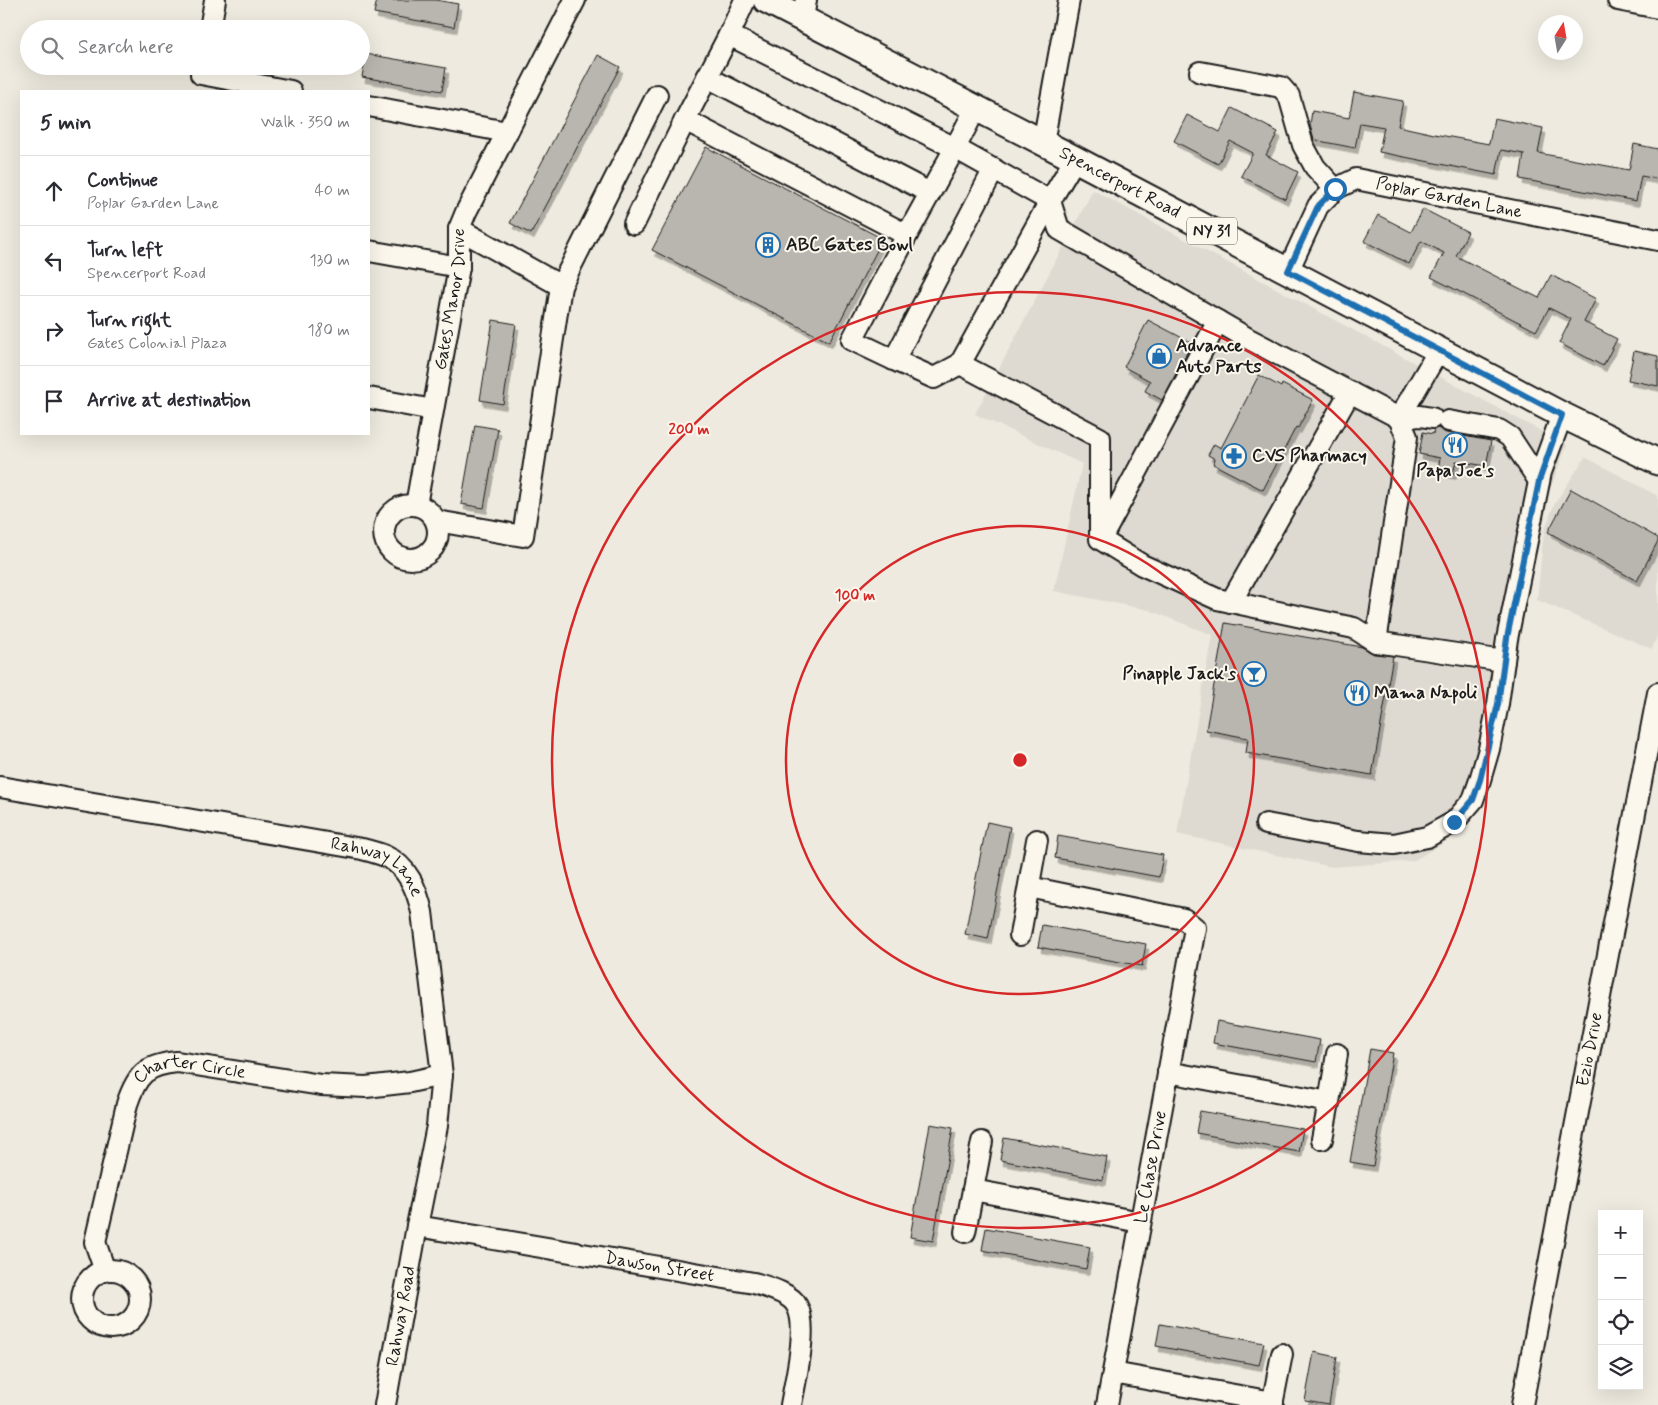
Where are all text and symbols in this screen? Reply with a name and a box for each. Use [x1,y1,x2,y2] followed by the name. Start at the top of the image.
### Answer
[1538,15,1583,60] north arrow
[20,20,370,75] search box
[38,34,66,62] icon: search
[78,35,174,60] text: Search here
[40,109,92,137] text: 5 min
[261,112,350,133] text: Walk · 350 m
[1055,141,1184,224] street label: Spencerport Road
[87,168,158,193] text: Continue
[1374,171,1525,224] street label: Poplar Garden Lane
[40,177,68,205] icon: ahead
[1324,178,1347,201] route start
[314,180,350,201] text: 40 m
[87,193,219,214] text: Poplar Garden Lane
[1187,218,1237,245] road number: NY 31
[429,228,471,372] street label: Gates Manor Drive
[755,232,781,258] building icon: ABC Gates Bowl
[786,233,913,257] place label: ABC Gates Bowl
[87,238,163,263] text: Turn left
[40,247,68,275] icon: left
[309,250,350,271] text: 130 m
[87,263,206,284] text: Spencerport Road
[87,308,171,333] text: Turn right
[40,317,68,345] icon: right
[307,320,350,341] text: 180 m
[87,333,227,354] text: Gates Colonial Plaza
[1176,334,1262,379] place label: Advance Auto Parts
[1146,343,1172,369] shop icon: Advance Auto Parts
[40,387,68,415] icon: arrive
[87,388,251,413] text: Arrive at destination
[669,420,710,440] text: 200 m
[1442,432,1468,458] restaurant icon: Papa Joe's
[1221,443,1247,469] pharmacy icon: CVS Pharmacy
[1252,444,1367,468] place label: CVS Pharmacy
[1416,459,1494,483] place label: Papa Joe's
[835,586,875,606] text: 100 m
[1241,661,1267,687] bar icon: Pinapple Jack's
[1123,662,1236,686] place label: Pinapple Jack's
[1344,680,1370,706] restaurant icon: Mama Napoli
[1374,681,1478,705] place label: Mama Napoli
[1011,751,1029,769] centre of rings
[1443,811,1466,834] route end
[329,832,429,900] street label: Rahway Lane
[1571,1010,1609,1089] street label: Ezio Drive
[128,1050,247,1089] street label: Charter Circle
[1129,1109,1173,1225] street label: Le Chase Drive
[1598,1210,1643,1390] map controls
[1598,1210,1643,1255] button: +
[603,1246,716,1288] street label: Dawson Street
[1598,1255,1643,1300] button: −
[380,1264,422,1368] street label: Rahway Road
[1598,1300,1643,1345] button: locate
[1598,1345,1643,1390] button: layers

